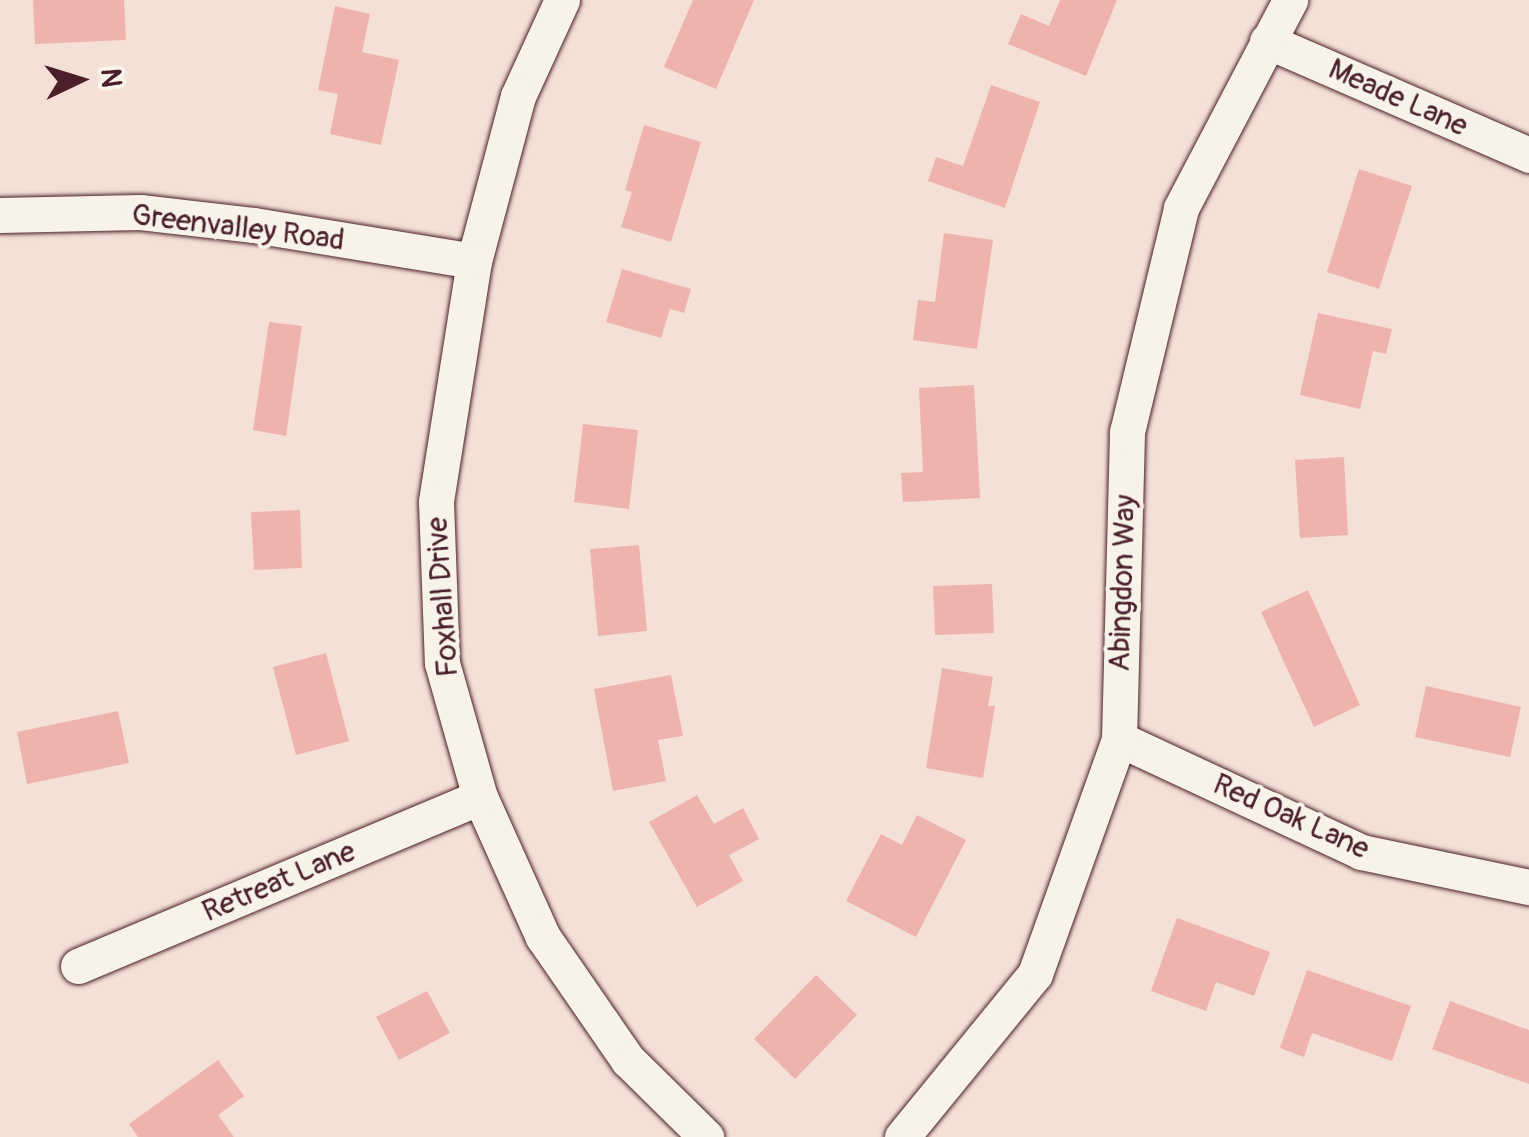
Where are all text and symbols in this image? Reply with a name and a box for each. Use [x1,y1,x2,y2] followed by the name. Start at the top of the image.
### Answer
[30,30,130,130] north arrow
[1323,51,1473,145] street label: Meade Lane
[92,67,129,89] text: N
[130,197,346,259] street label: Greenvalley Road
[1102,494,1144,672] street label: Abingdon Way
[419,516,467,678] street label: Foxhall Drive
[1207,767,1375,867] street label: Red Oak Lane
[197,834,361,930] street label: Retreat Lane

